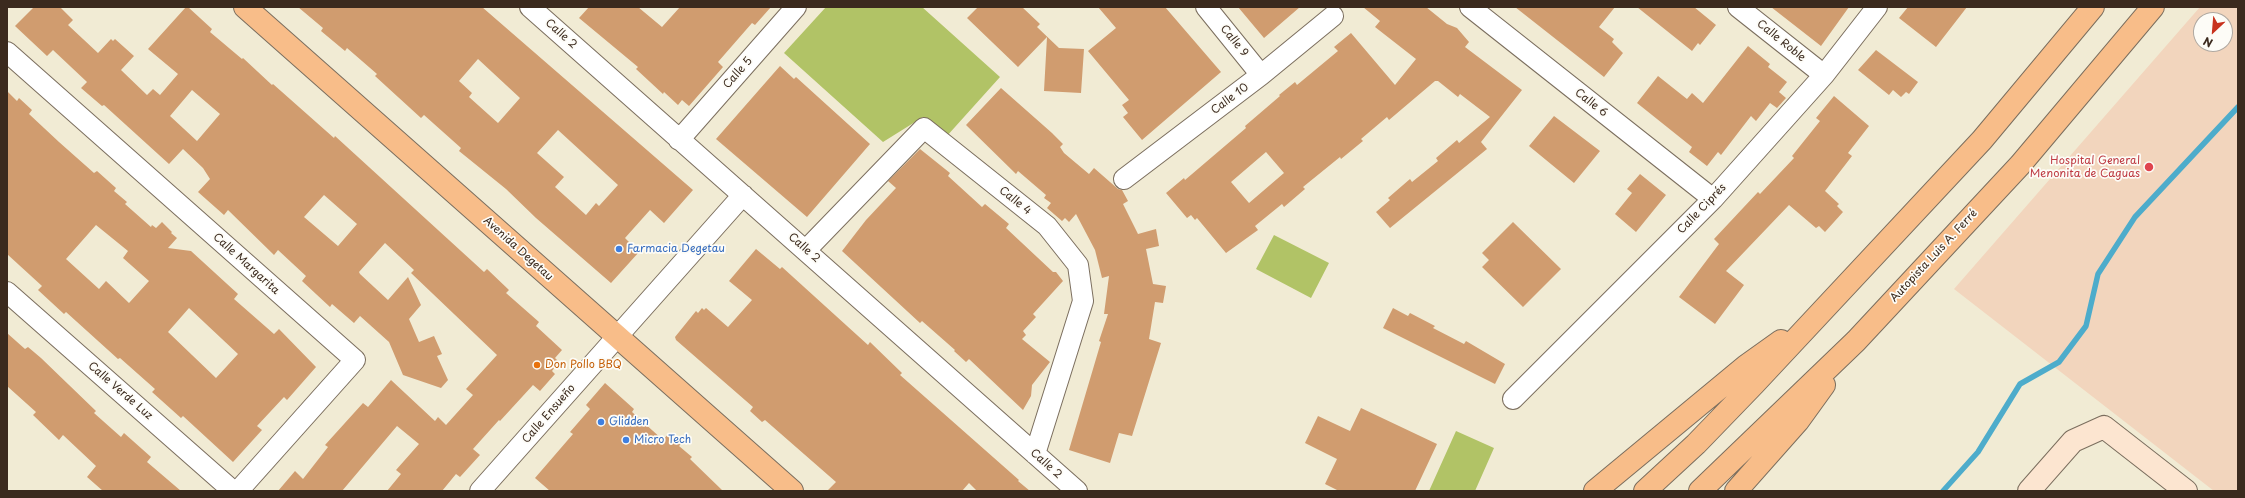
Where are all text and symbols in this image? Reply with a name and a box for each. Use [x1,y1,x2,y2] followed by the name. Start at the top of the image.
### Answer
[2193,12,2233,52] north arrow
[542,16,580,52] street label: Calle 2
[1754,17,1808,65] street label: Calle Roble
[1217,23,1251,59] street label: Calle 9
[2200,33,2216,52] text: N
[721,55,755,91] street label: Calle 5
[1209,81,1251,117] street label: Calle 10
[1572,86,1610,120] street label: Calle 6
[2030,154,2140,180] place label: Hospital General Menonita de Caguas
[2143,161,2155,173] marker: Hospital General Menonita de Caguas
[1675,181,1729,237] street label: Calle Ciprés
[996,184,1034,218] street label: Calle 4
[1888,207,1980,305] street label: Autopista Luis A. Ferré
[480,214,556,284] street label: Avenida Degetau
[210,231,282,297] street label: Calle Margarita
[785,231,823,265] street label: Calle 2
[627,242,725,256] place label: Farmacia Degetau
[614,244,624,254] marker: Farmacia Degetau
[545,358,622,372] place label: Don Pollo BBQ
[85,359,155,423] street label: Calle Verde Luz
[532,360,542,370] marker: Don Pollo BBQ
[520,382,578,446] street label: Calle Ensueño
[609,415,649,429] place label: Glidden
[596,417,606,427] marker: Glidden
[634,433,691,447] place label: Micro Tech
[621,435,631,445] marker: Micro Tech
[1027,446,1065,482] street label: Calle 2

